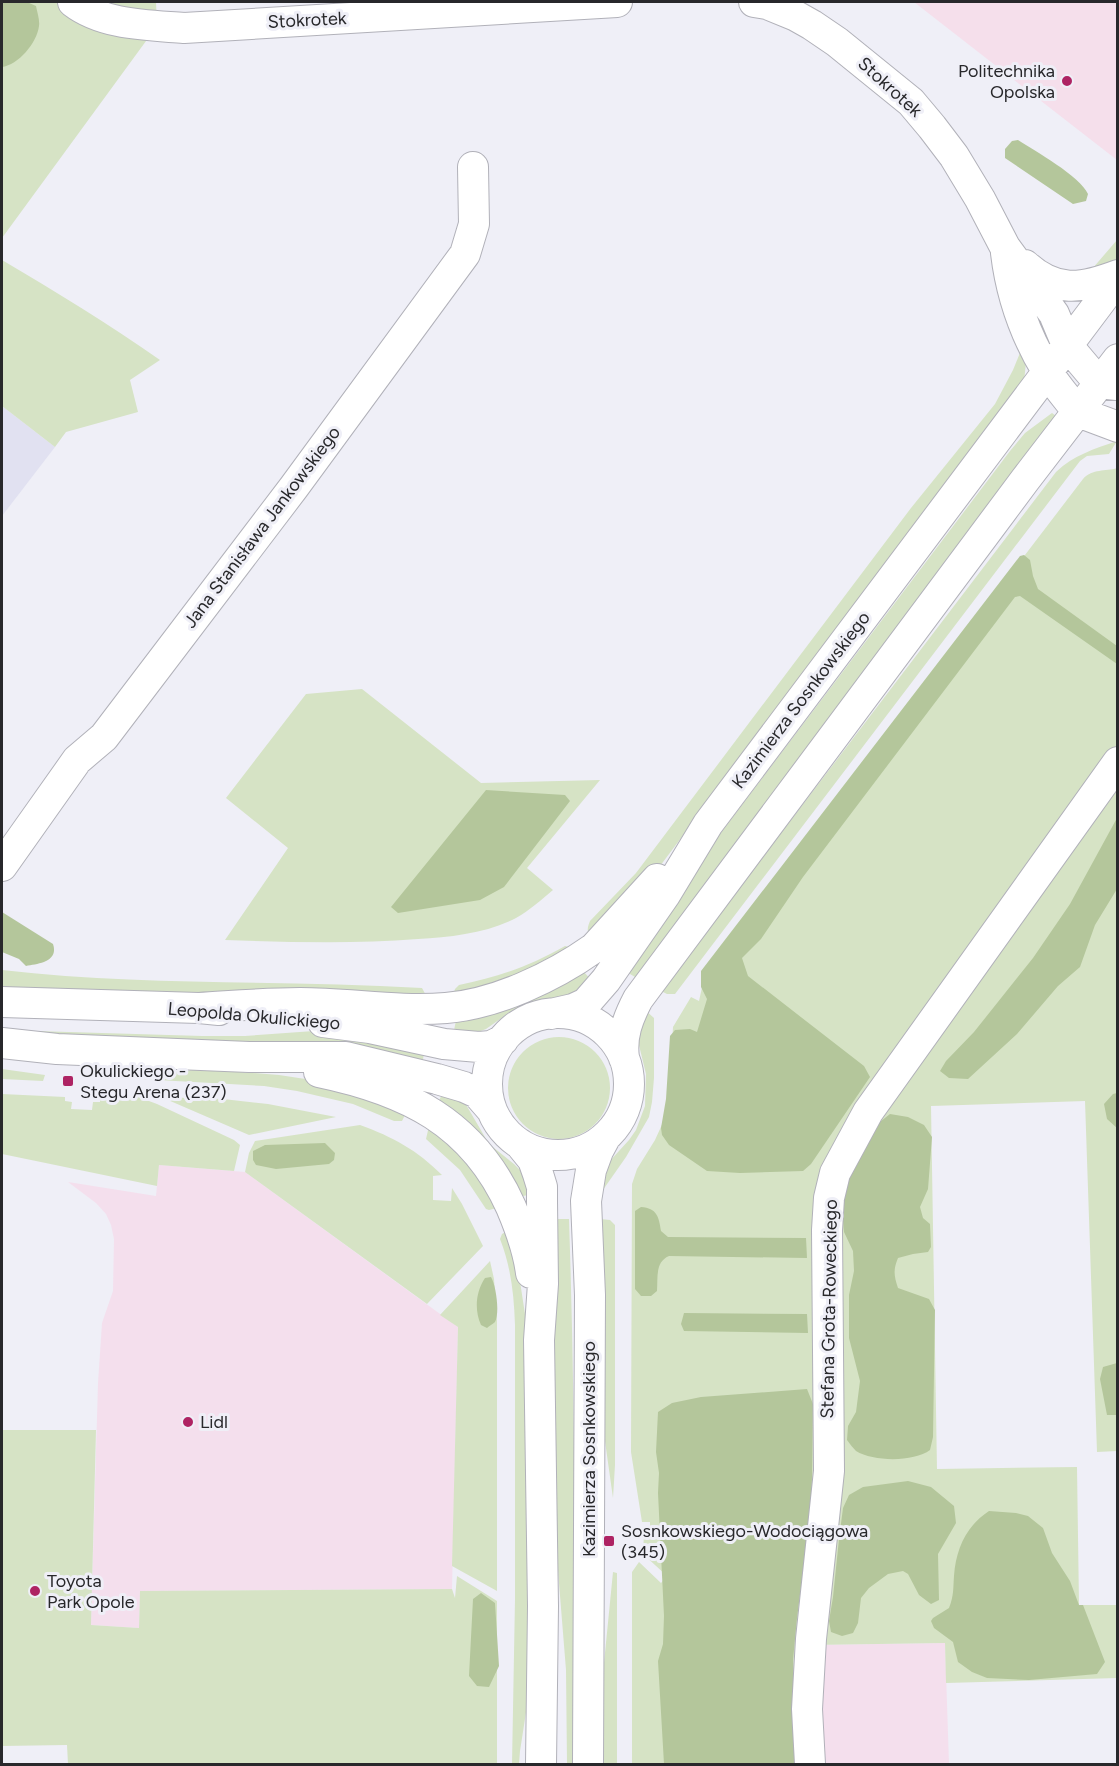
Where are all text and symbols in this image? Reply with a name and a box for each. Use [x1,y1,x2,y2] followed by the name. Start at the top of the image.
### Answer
[267,7,347,33] street label: Stokrotek
[853,52,927,122] street label: Stokrotek
[958,60,1055,103] place label: Politechnika Opolska
[1060,74,1074,88] marker: Politechnika Opolska
[179,422,345,632] street label: Jana Stanisława Jankowskiego
[727,607,875,793] street label: Kazimierza Sosnkowskiego
[167,997,341,1035] street label: Leopolda Okulickiego
[80,1060,227,1103] place label: Okulickiego - Stegu Arena (237)
[61,1074,75,1088] marker: Okulickiego - Stegu Arena (237)
[816,1199,842,1419] street label: Stefana Grota-Roweckiego
[578,1341,600,1557] street label: Kazimierza Sosnkowskiego
[200,1411,228,1433] place label: Lidl
[181,1415,195,1429] marker: Lidl
[621,1520,868,1563] place label: Sosnkowskiego-Wodociągowa (345)
[602,1534,616,1548] marker: Sosnkowskiego-Wodociągowa (345)
[47,1570,135,1613] place label: Toyota Park Opole
[28,1584,42,1598] marker: Toyota Park Opole

